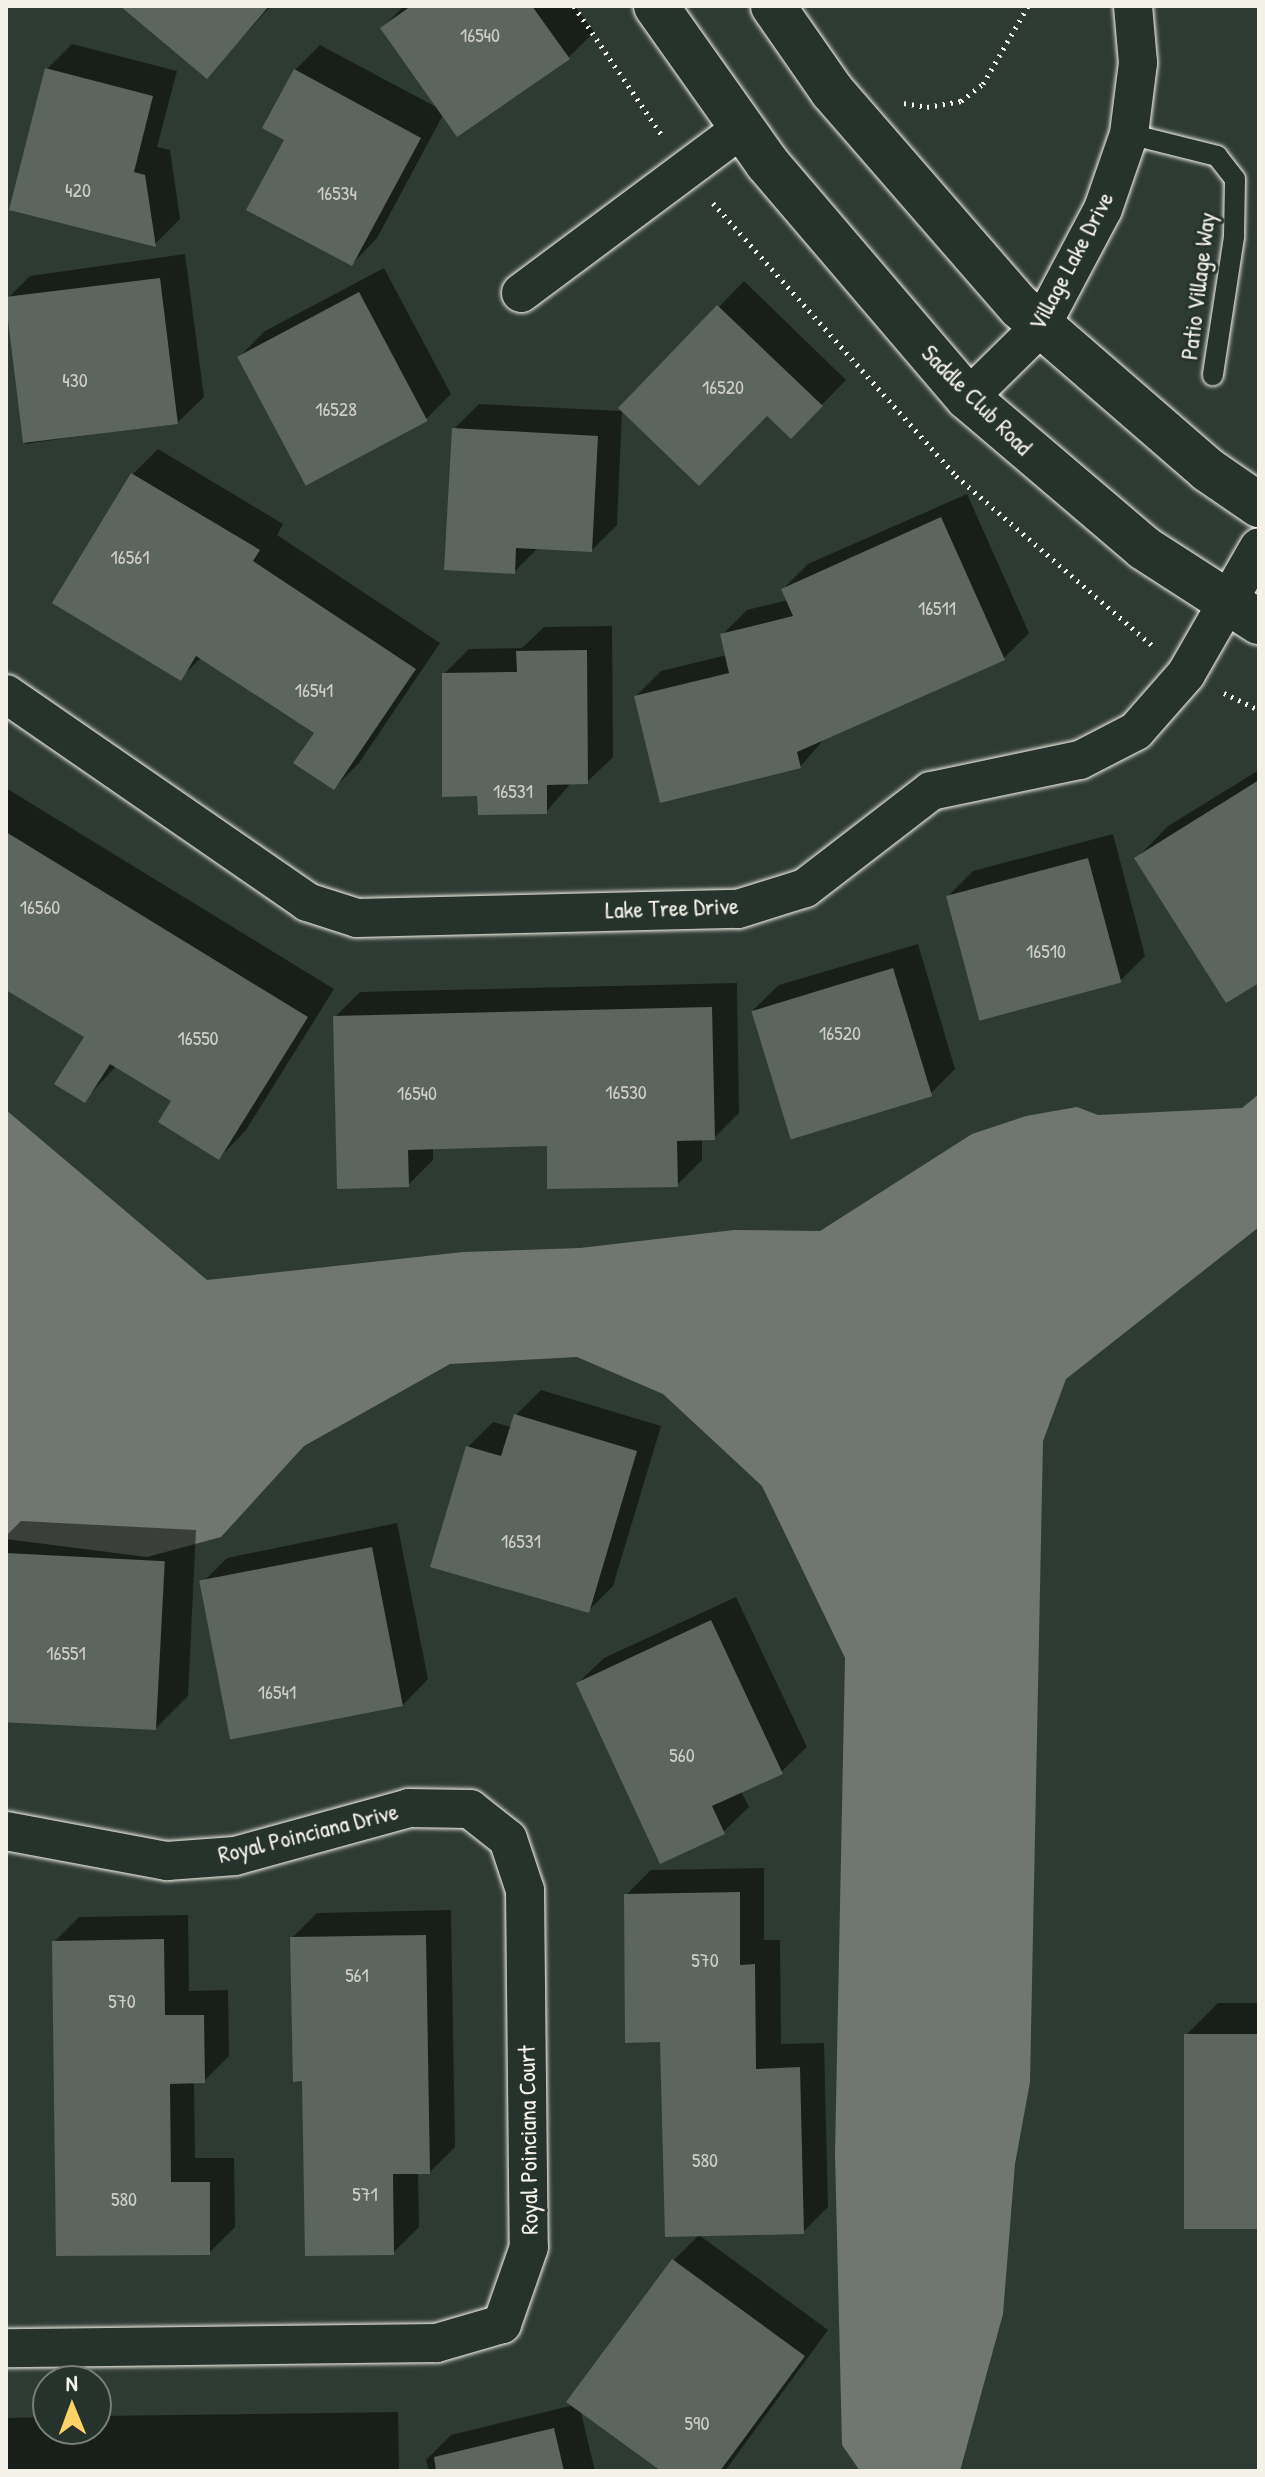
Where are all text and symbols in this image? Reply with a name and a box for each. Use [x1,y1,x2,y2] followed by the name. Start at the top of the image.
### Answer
[460,22,500,46] house number: 16540
[65,177,91,201] house number: 420
[317,180,357,204] house number: 16534
[1022,187,1120,335] street label: Village Lake Drive
[1175,211,1221,361] street label: Patio Village Way
[916,339,1038,461] street label: Saddle Club Road
[62,367,88,391] house number: 430
[702,374,744,398] house number: 16520
[315,396,357,420] house number: 16528
[111,544,149,568] house number: 16561
[918,595,956,619] house number: 16511
[295,677,333,701] house number: 16541
[493,778,533,802] house number: 16531
[605,891,739,925] street label: Lake Tree Drive
[20,894,60,918] house number: 16560
[1026,938,1066,962] house number: 16510
[819,1020,861,1044] house number: 16520
[177,1025,219,1049] house number: 16550
[605,1079,647,1103] house number: 16530
[397,1080,437,1104] house number: 16540
[501,1528,541,1552] house number: 16531
[46,1640,86,1664] house number: 16551
[258,1679,296,1703] house number: 16541
[669,1742,695,1766] house number: 560
[215,1797,401,1869] street label: Royal Poinciana Drive
[691,1947,719,1971] house number: 570
[345,1962,369,1986] house number: 561
[108,1988,136,2012] house number: 570
[512,2045,544,2235] street label: Royal Poinciana Court
[692,2147,718,2171] house number: 580
[352,2181,378,2205] house number: 571
[111,2186,137,2210] house number: 580
[32,2365,112,2445] north arrow
[65,2368,78,2398] text: N
[685,2410,709,2434] house number: 590

